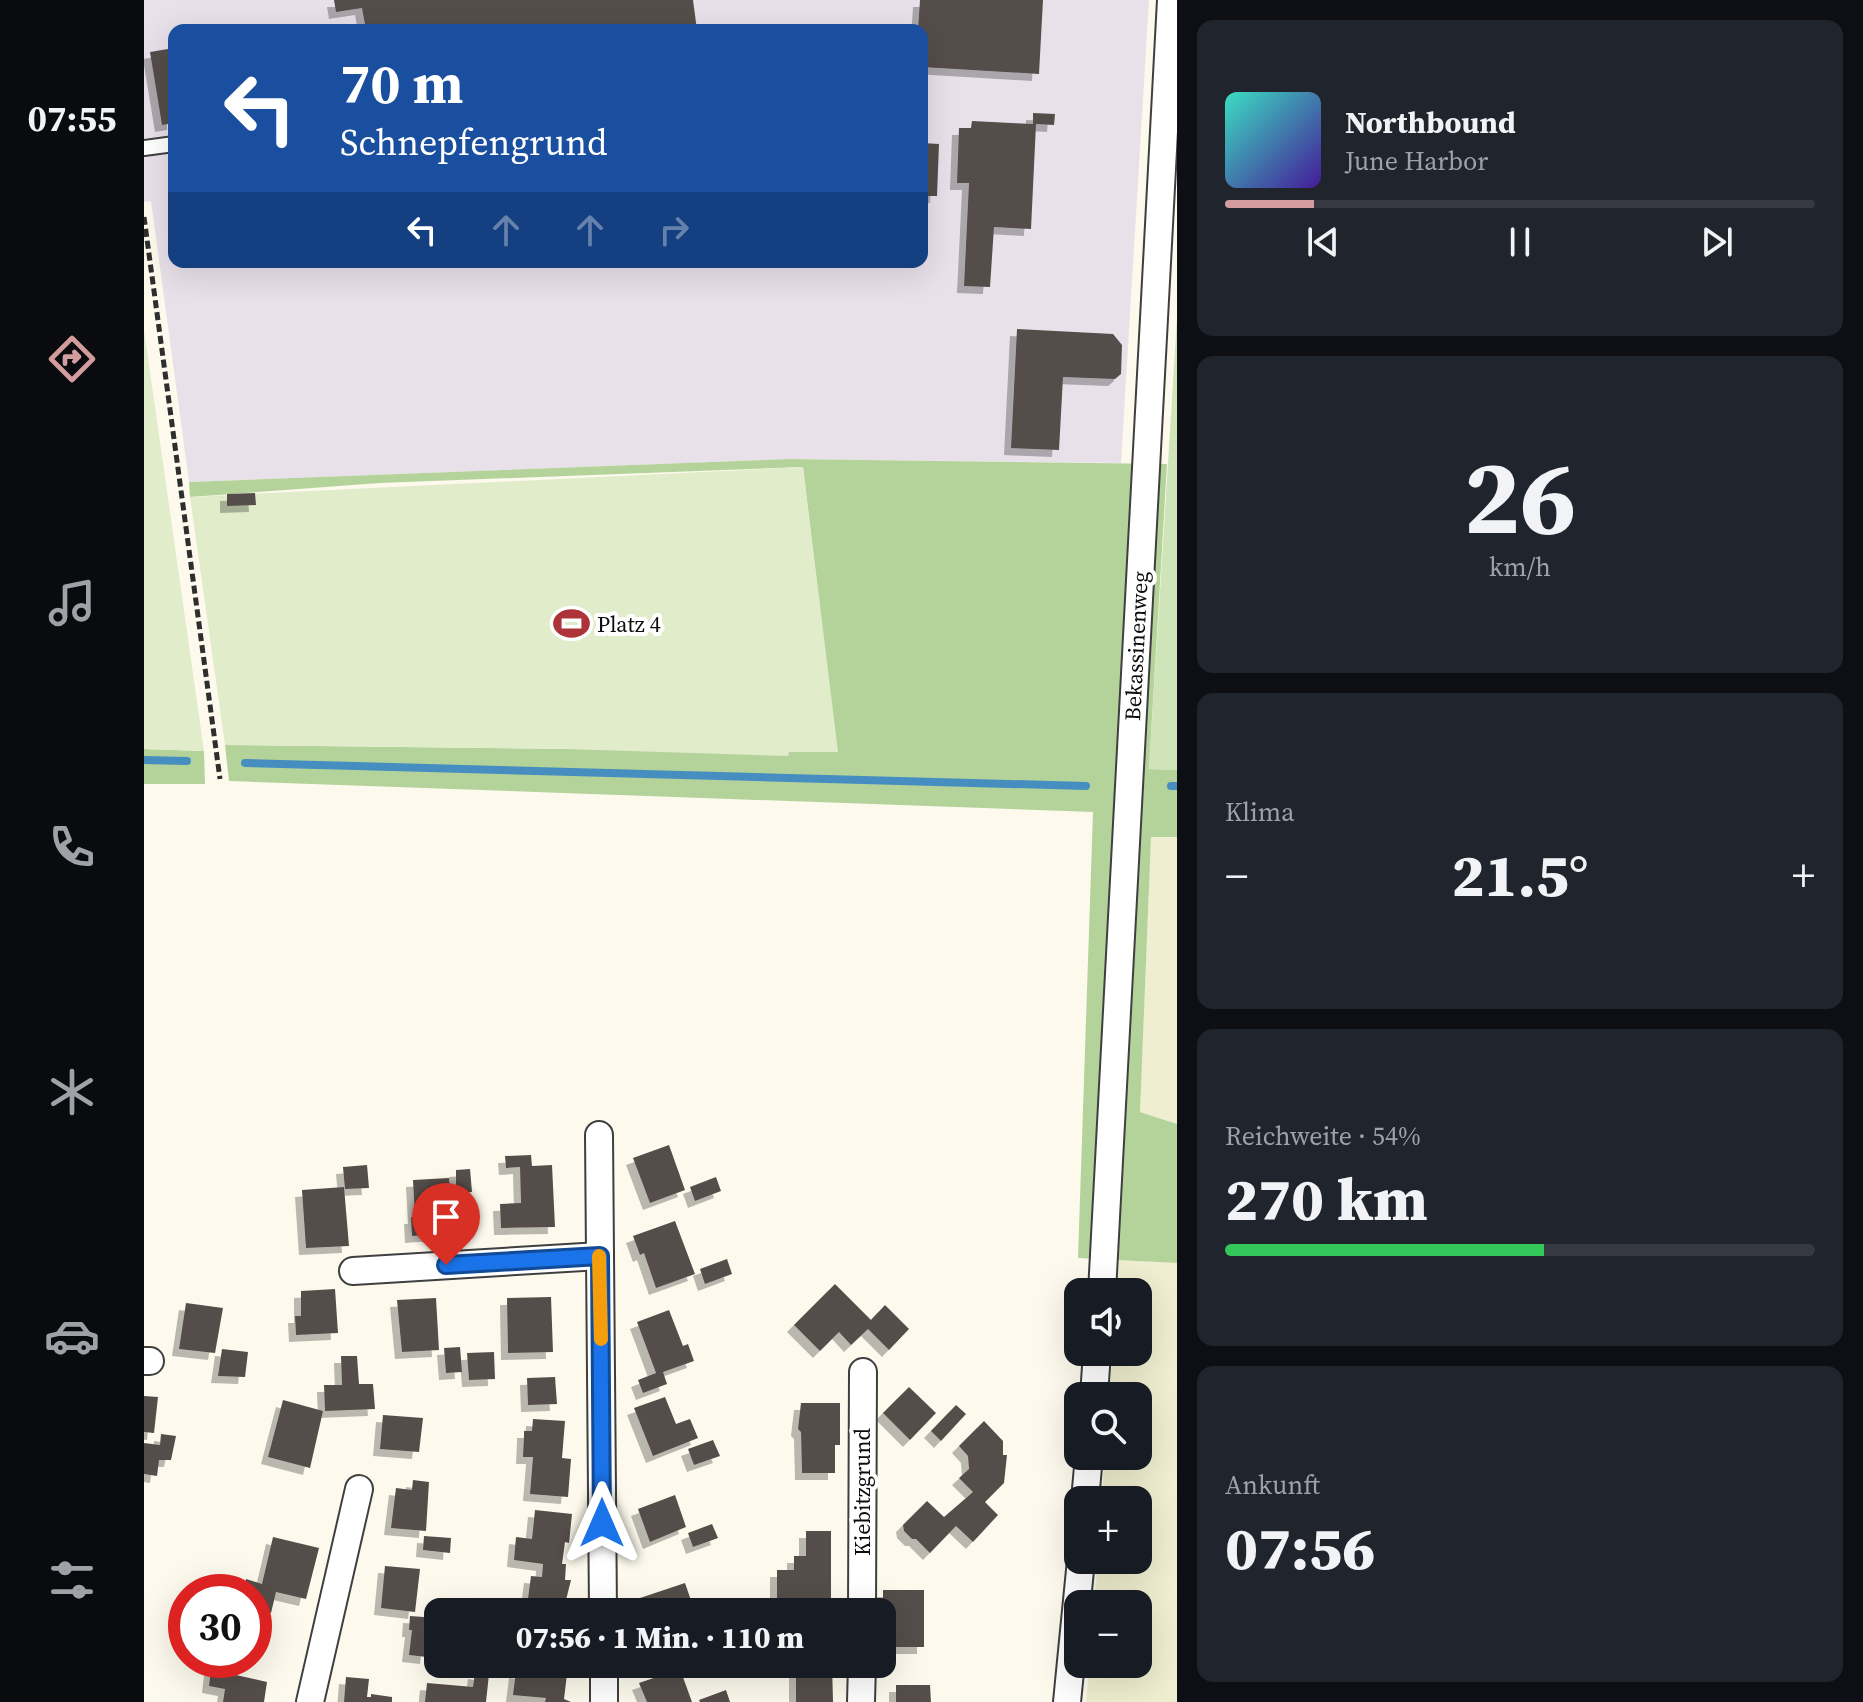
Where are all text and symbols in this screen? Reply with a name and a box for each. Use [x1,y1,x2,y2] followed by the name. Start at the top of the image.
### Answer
[340,45,463,122] text: 70 m
[208,56,312,160] icon: left
[28,94,116,143] text: 07:55
[1345,102,1516,143] text: Northbound
[340,118,608,167] text: Schnepfengrund
[1345,143,1488,179] text: June Harbor
[400,208,444,252] icon: left
[484,208,528,252] icon: ahead
[568,208,612,252] icon: ahead
[652,208,696,252] icon: right
[1301,220,1345,264] icon: previous
[1498,220,1542,264] icon: pause
[1695,220,1739,264] icon: next
[44,331,100,387] icon: directions
[1464,425,1576,568] text: 26
[1489,549,1551,585] text: km/h
[1117,570,1155,722] street label: Bekassinenweg
[44,575,100,631] icon: music
[552,605,590,643] sports icon: Platz 4
[597,609,661,639] place label: Platz 4
[1225,794,1295,830] text: Klima
[44,819,100,875] icon: phone
[1452,834,1588,916] text: 21.5°
[1225,845,1248,906] text: −
[1792,845,1815,906] text: +
[44,1064,100,1120] icon: climate
[1225,1118,1421,1154] text: Reichweite · 54%
[1225,1158,1428,1240] text: 270 km
[412,1183,480,1265] pin
[424,1195,468,1239] icon: arrive
[1064,1278,1152,1678] map controls
[1064,1278,1152,1366] button: sound
[44,1308,100,1364] icon: car
[1064,1382,1152,1470] button: search
[847,1427,877,1556] street label: Kiebitzgrund
[1225,1467,1320,1503] text: Ankunft
[560,1481,644,1565] position arrow
[1064,1486,1152,1574] button: +
[1225,1507,1375,1589] text: 07:56
[44,1552,100,1608] icon: filters
[168,1574,272,1678] speed limit sign: 30
[1064,1590,1152,1678] button: −
[516,1617,804,1658] text: 07:56 · 1 Min. · 110 m

